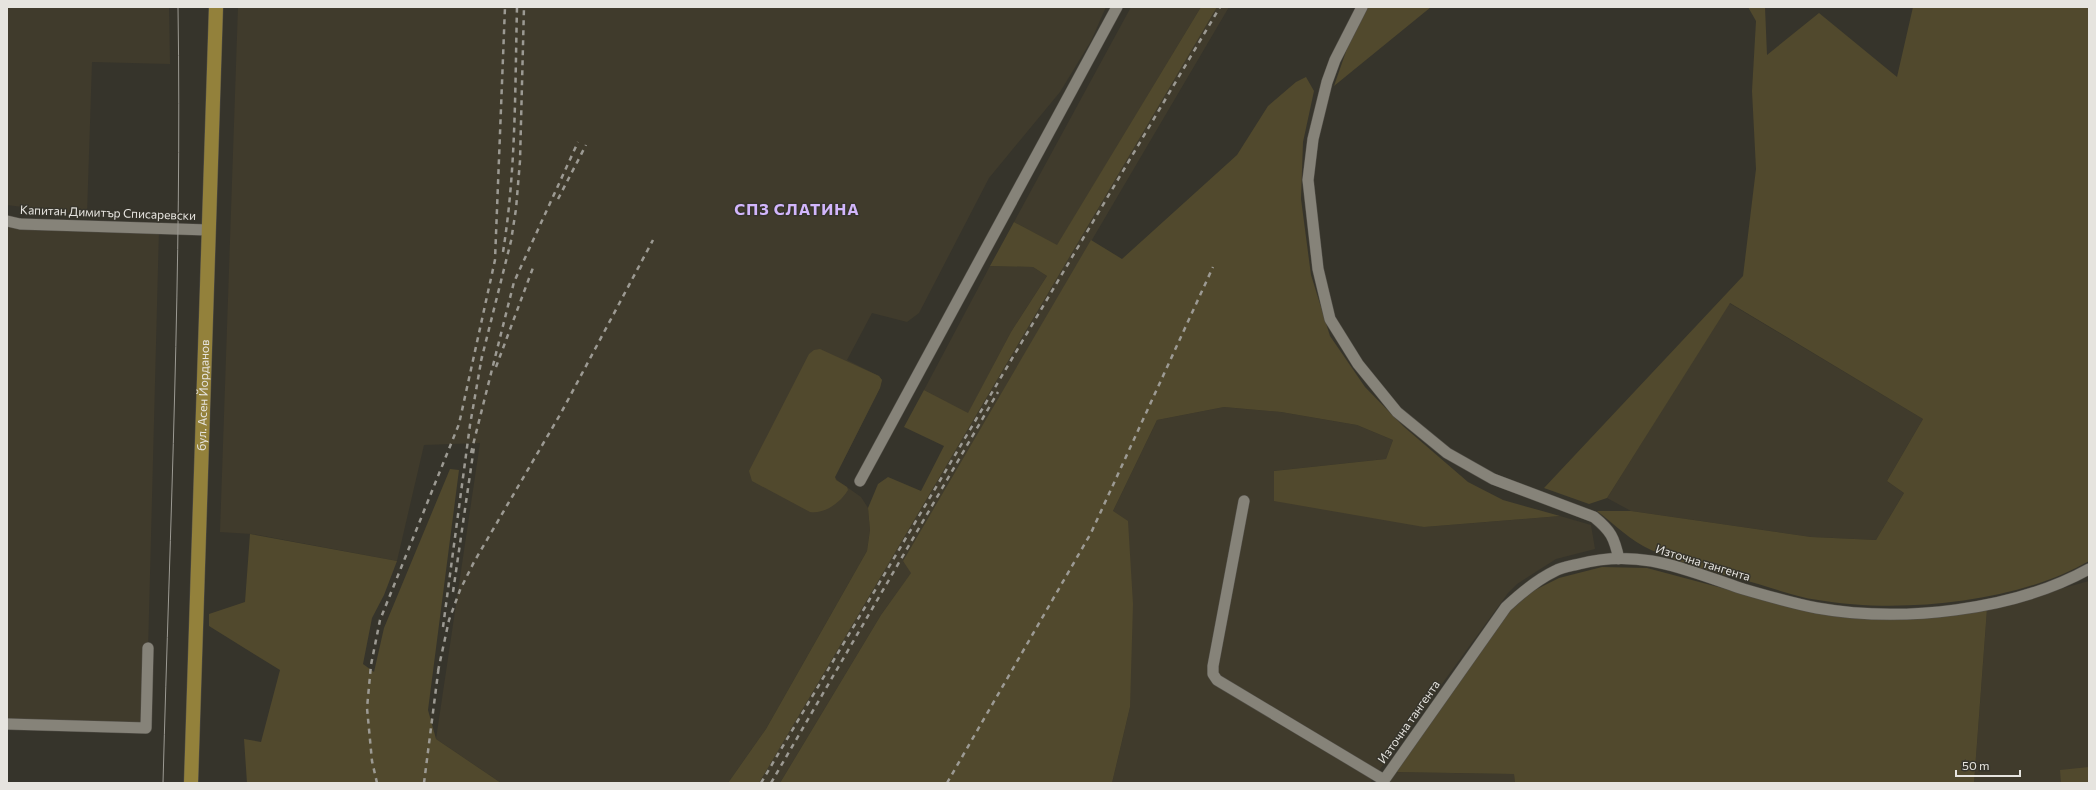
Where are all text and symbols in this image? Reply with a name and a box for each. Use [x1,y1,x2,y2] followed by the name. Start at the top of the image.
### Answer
[734,199,860,218] district label: СПЗ СЛАТИНА
[20,202,196,222] street label: Капитан Димитър Списаревски
[194,339,211,451] street label: бул. Асен Йорданов
[1654,541,1752,583] street label: Източна тангента
[1374,677,1442,766] street label: Източна тангента
[1956,752,2020,778] scale bar
[1962,758,1990,772] text: 50 m

